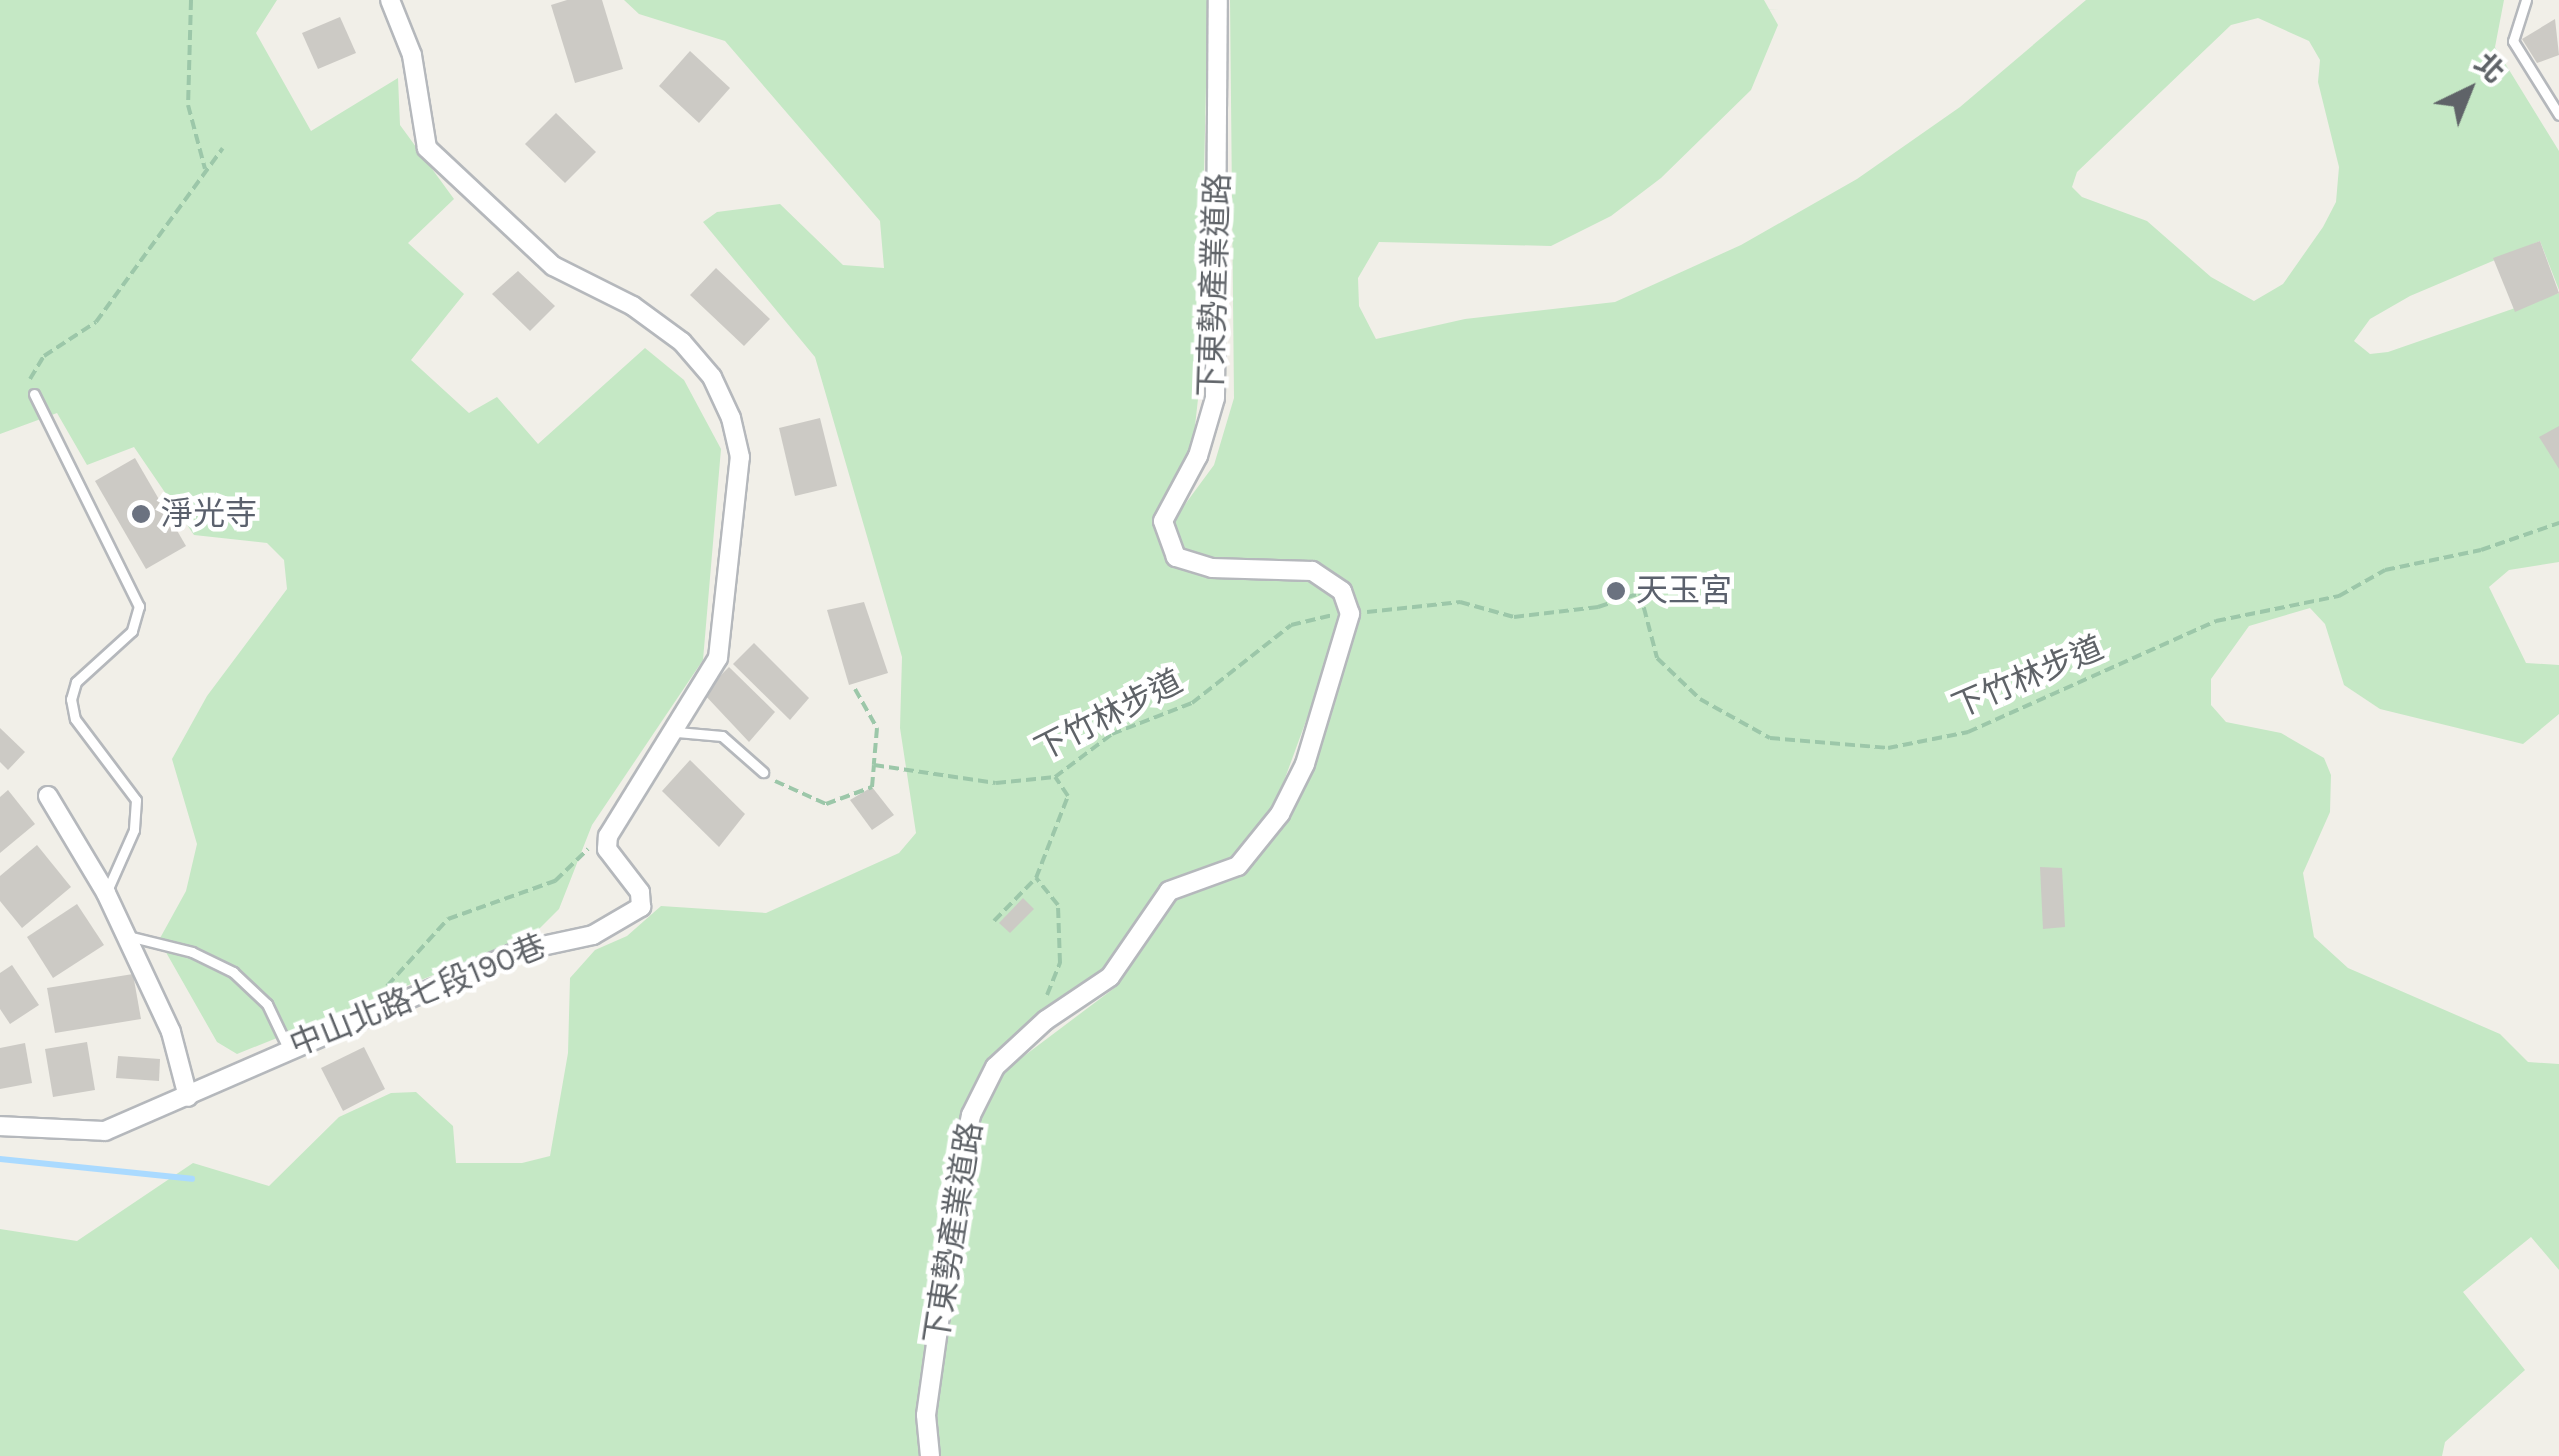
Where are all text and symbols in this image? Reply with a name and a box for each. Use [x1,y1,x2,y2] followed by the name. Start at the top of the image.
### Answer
[2419,40,2519,140] north arrow
[2468,46,2511,89] text: 北
[1192,172,1238,398] street label: 下東勢產業道路
[161,495,257,533] place label: 淨光寺
[130,503,152,525] marker: 淨光寺
[1636,572,1732,610] place label: 天玉宮
[1605,580,1627,602] marker: 天玉宮
[1947,629,2109,727] street label: 下竹林步道
[1029,663,1189,769] street label: 下竹林步道
[285,927,551,1065] street label: 中山北路七段190巷
[918,1119,990,1347] street label: 下東勢產業道路

